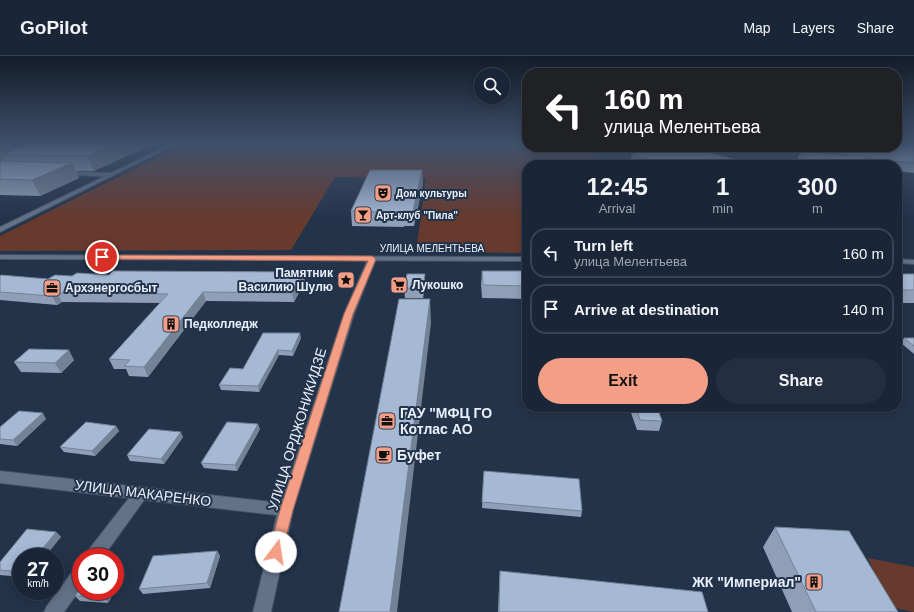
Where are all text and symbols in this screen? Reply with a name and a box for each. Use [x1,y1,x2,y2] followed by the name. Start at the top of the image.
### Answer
[20,17,88,38] text: GoPilot
[743,20,771,36] text: Map
[793,20,835,36] text: Layers
[857,20,894,36] text: Share
[474,68,510,104] map controls
[474,68,510,104] button: search
[538,84,590,136] icon: left
[604,84,683,115] text: 160 m
[604,117,761,137] text: улица Мелентьева
[586,173,648,200] text: 12:45
[716,173,729,200] text: 1
[798,173,838,200] text: 300
[373,183,393,203] theatre icon: Дом культуры
[396,188,467,199] place label: Дом культуры
[599,201,636,216] text: Arrival
[712,201,733,216] text: min
[812,201,823,216] text: m
[353,205,373,225] bar icon: Арт-клуб "Пила"
[376,210,458,221] place label: Арт-клуб "Пила"
[574,237,633,254] text: Turn left
[85,240,119,274] pin
[540,242,562,264] icon: left
[380,243,485,254] street label: УЛИЦА МЕЛЕНТЬЕВА
[842,245,884,262] text: 160 m
[91,246,113,268] icon: arrive
[574,254,687,269] text: улица Мелентьева
[239,266,334,294] place label: Памятник Василию Шулю
[336,270,356,290] place icon: Памятник Василию Шулю
[389,275,409,295] supermarket icon: Лукошко
[42,278,62,298] office icon: Архэнергосбыт
[412,278,463,292] place label: Лукошко
[65,281,157,295] place label: Архэнергосбыт
[540,298,562,320] icon: arrive
[574,301,719,318] text: Arrive at destination
[842,301,884,318] text: 140 m
[161,314,181,334] building icon: Педколледж
[184,317,258,331] place label: Педколледж
[265,346,329,512] street label: УЛИЦА ОРДЖОНИКИДЗЕ
[538,358,708,404] button: Exit
[716,358,886,404] button: Share
[400,405,492,437] place label: ГАУ "МФЦ ГО Котлас АО
[377,411,397,431] office icon: ГАУ "МФЦ ГО Котлас АО
[374,445,394,465] cafe icon: Буфет
[397,447,441,463] place label: Буфет
[74,477,212,509] street label: УЛИЦА МАКАРЕНКО
[255,531,297,573] position arrow
[72,548,124,600] speed limit sign: 30
[27,558,49,580] text: 27
[804,572,824,592] building icon: ЖК "Империал"
[691,574,801,590] place label: ЖК "Империал"
[27,578,49,589] text: km/h

